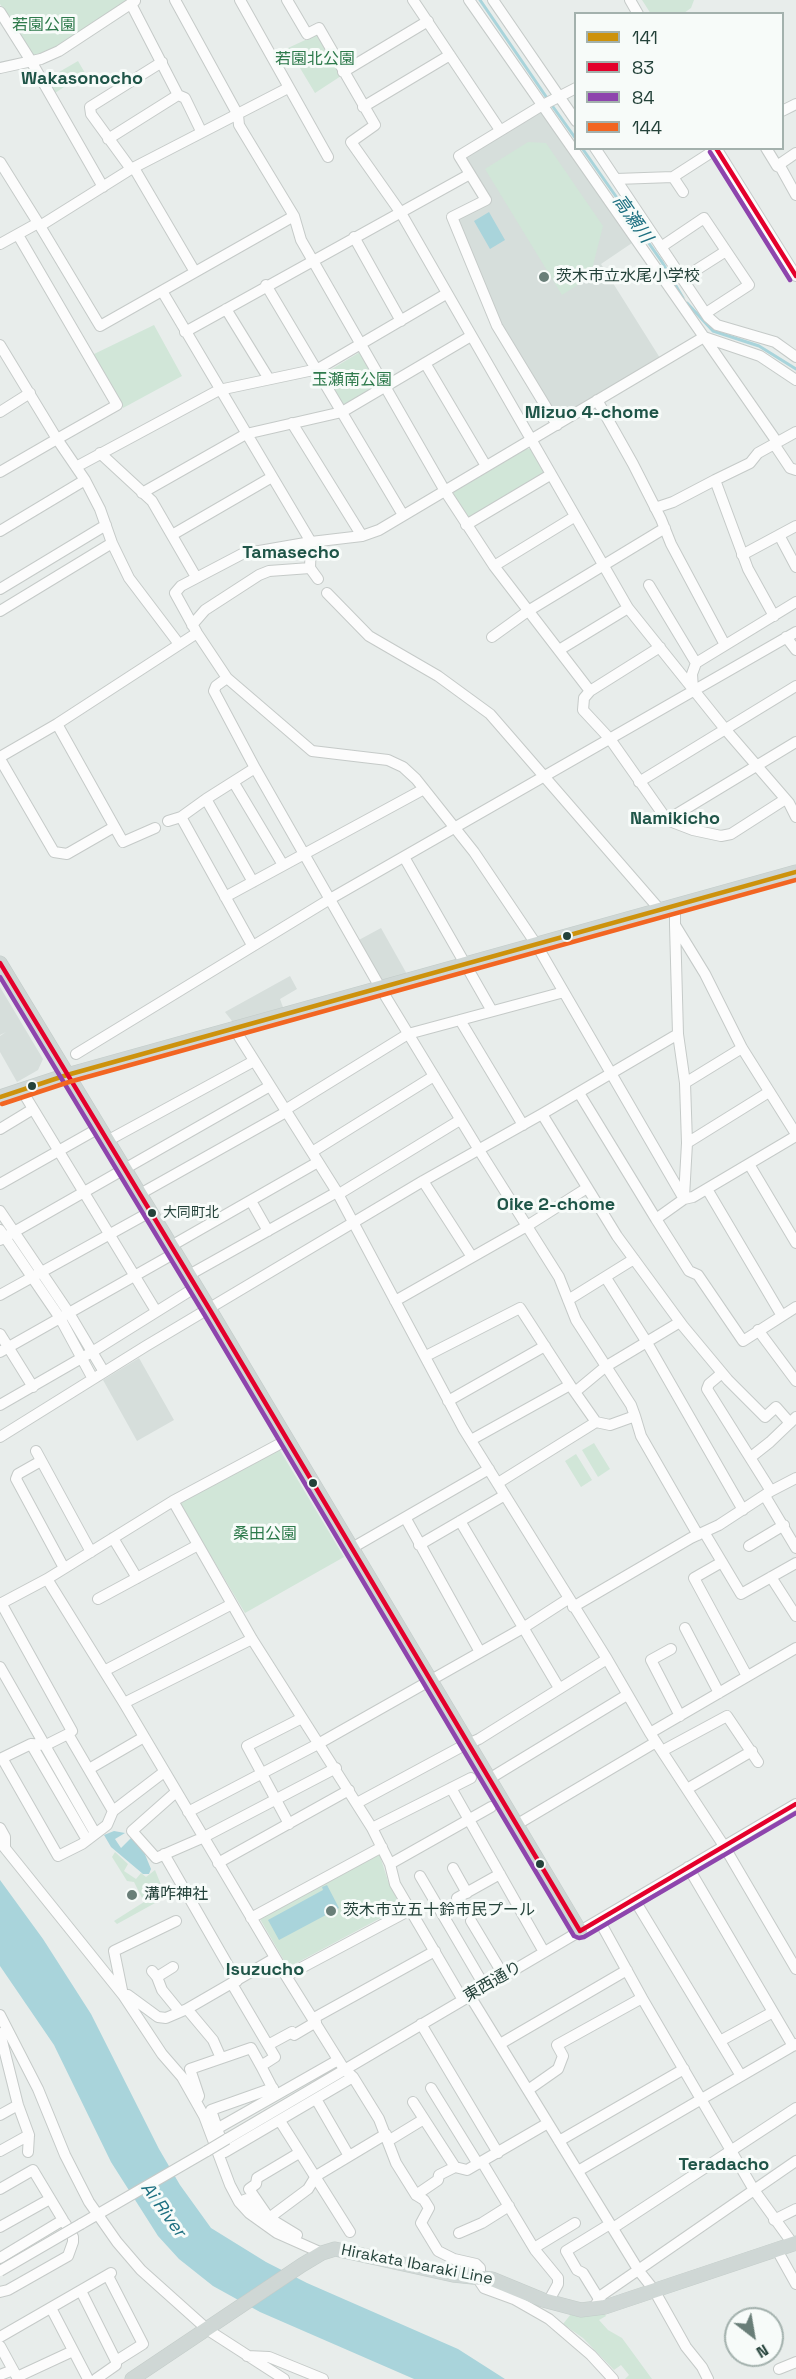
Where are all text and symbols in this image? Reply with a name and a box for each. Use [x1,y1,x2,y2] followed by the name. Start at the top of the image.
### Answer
[574,12,784,150] legend
[12,16,76,36] park label: 若園公園
[632,26,658,49] text: 141
[275,50,355,70] park label: 若園北公園
[632,56,654,79] text: 83
[21,68,143,90] district label: Wakasonocho
[632,86,654,109] text: 84
[632,116,662,139] text: 144
[608,191,656,247] water label: 高瀬川
[556,267,700,287] place label: 茨木市立水尾小学校
[537,270,551,284] marker: 茨木市立水尾小学校
[312,371,392,391] park label: 玉瀬南公園
[525,402,659,424] district label: Mizuo 4-chome
[242,542,340,564] district label: Tamasecho
[630,808,720,830] district label: Namikicho
[561,930,573,942] unlabelled marker
[26,1080,38,1092] unlabelled marker
[497,1194,615,1216] district label: Oike 2-chome
[163,1205,219,1221] place label: 大同町北
[146,1207,158,1219] marker: 大同町北
[307,1477,319,1489] unlabelled marker
[233,1525,297,1545] park label: 桑田公園
[534,1858,546,1870] unlabelled marker
[144,1885,208,1905] place label: 溝咋神社
[125,1888,139,1902] marker: 溝咋神社
[343,1901,535,1921] place label: 茨木市立五十鈴市民プール
[324,1904,338,1918] marker: 茨木市立五十鈴市民プール
[460,1958,526,2006] street label: 東西通り
[226,1959,304,1981] district label: Isuzucho
[679,2154,769,2176] district label: Teradacho
[136,2178,190,2242] water label: Ai River
[340,2241,494,2289] street label: Hirakata Ibaraki Line
[724,2307,784,2367] north arrow
[752,2339,773,2363] text: N

